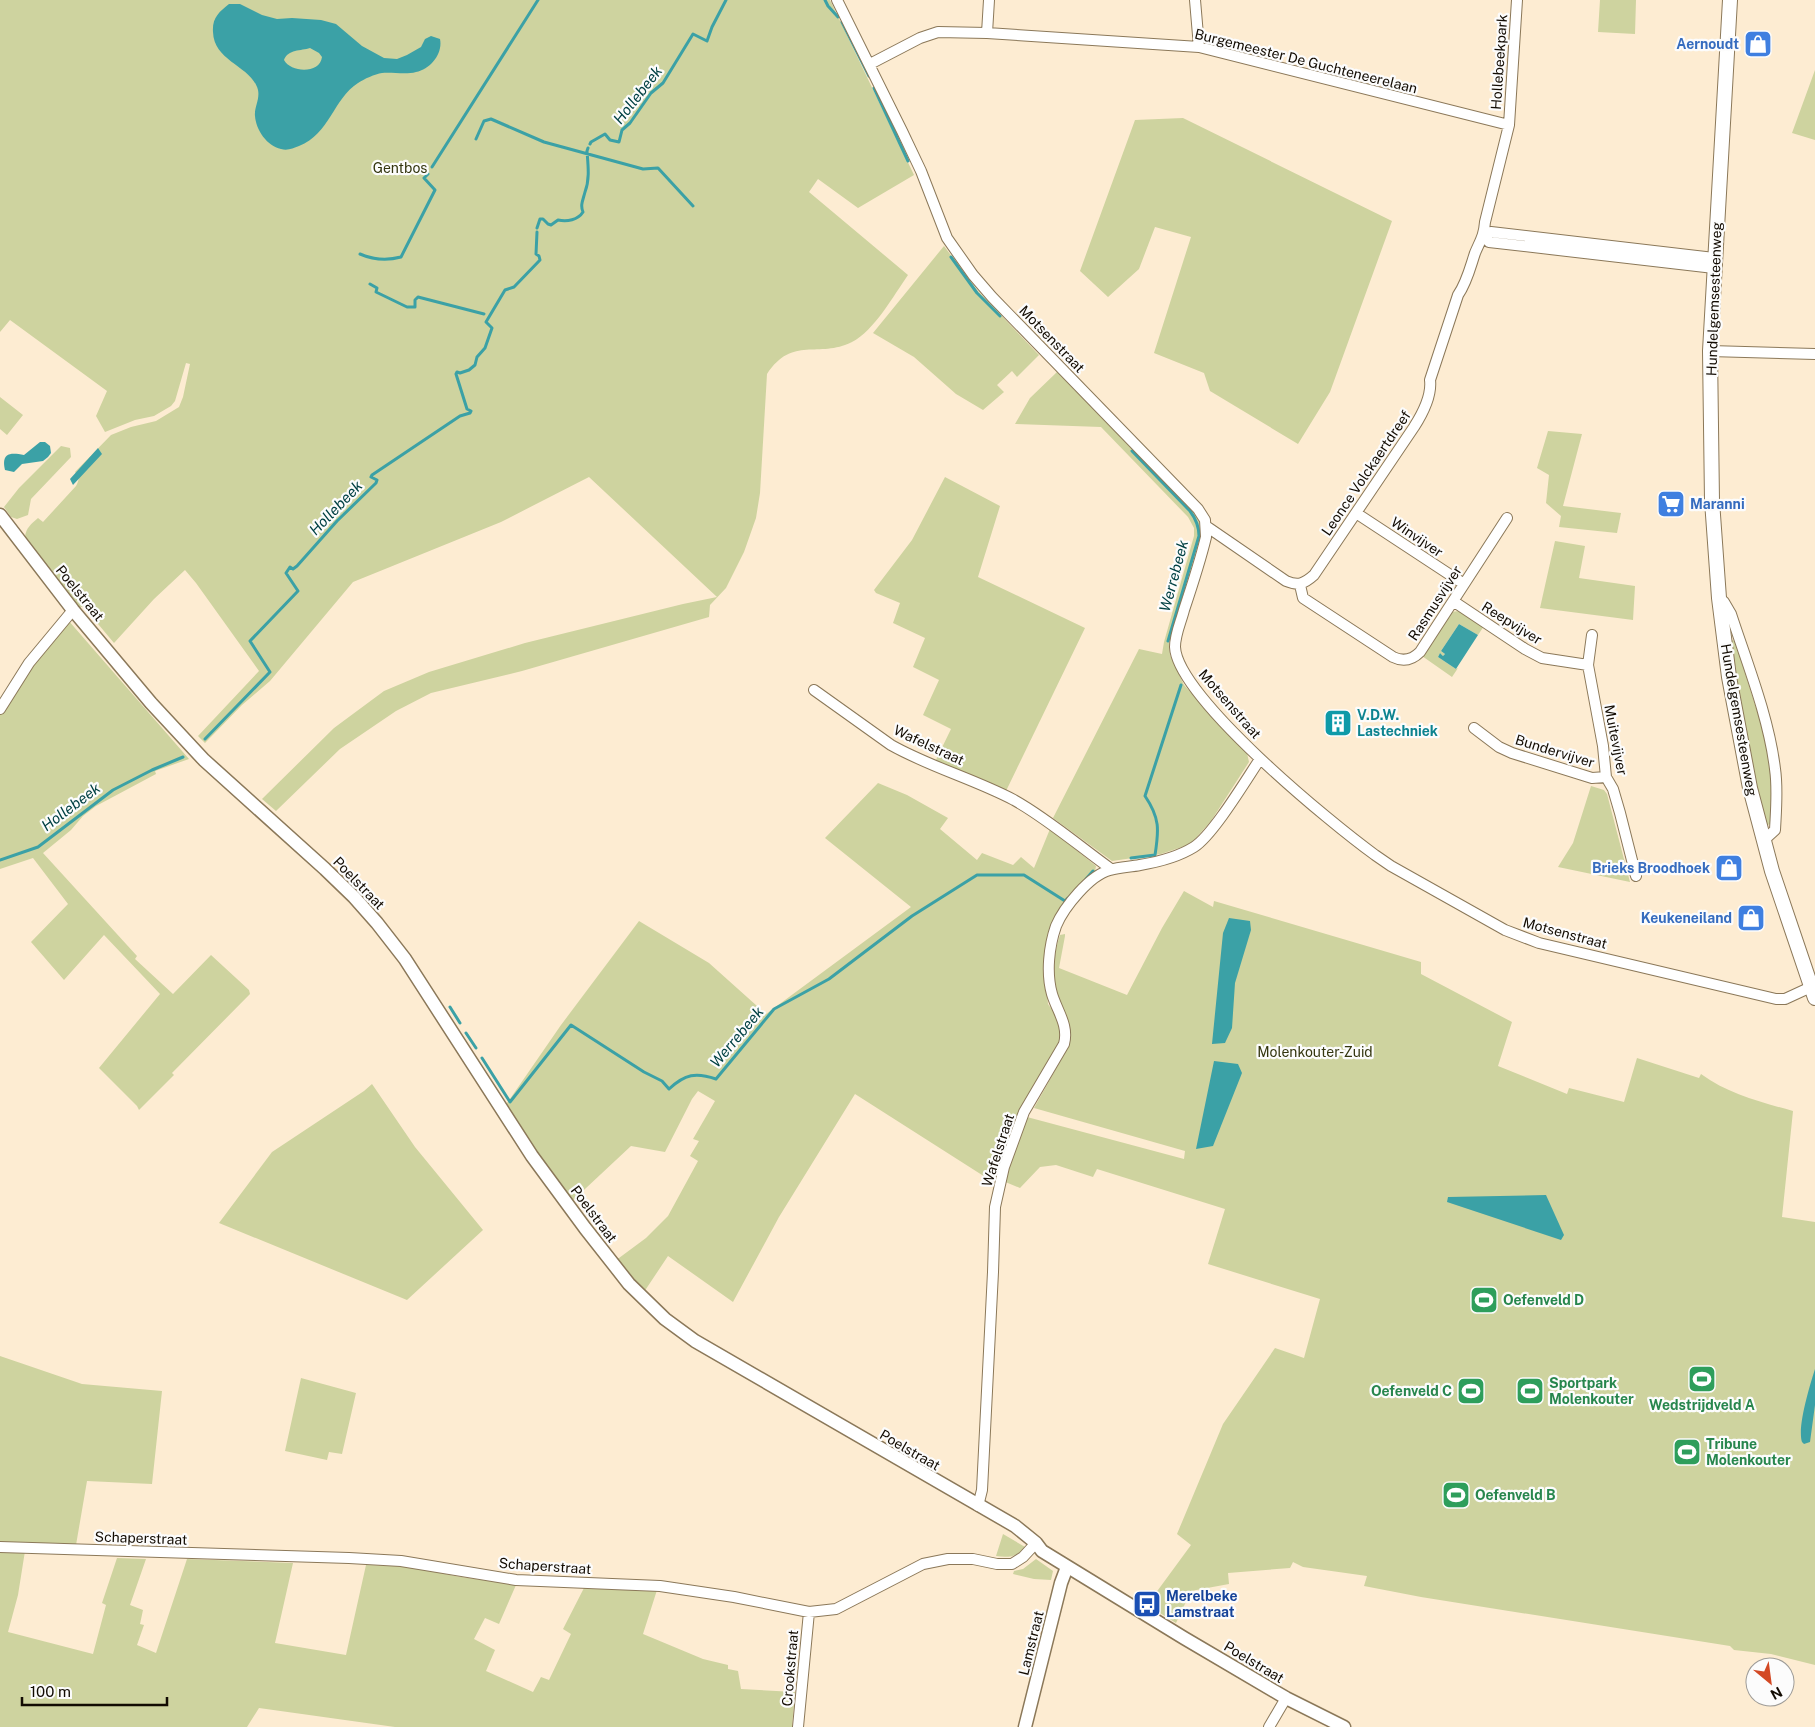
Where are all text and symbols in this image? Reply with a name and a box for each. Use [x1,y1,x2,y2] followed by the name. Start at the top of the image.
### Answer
[1488,14,1510,110] street label: Hollebeekpark
[1193,26,1419,96] street label: Burgemeester De Guchteneerelaan
[1743,29,1773,59] shop icon: Aernoudt
[1676,36,1739,52] place label: Aernoudt
[610,62,666,127] water label: Hollebeek
[373,160,427,176] park label: Gentbos
[1703,221,1725,376] street label: Hundelgemsesteenweg
[1016,302,1088,376] street label: Motsenstraat
[1318,407,1414,538] street label: Leonce Volckaertdreef
[306,476,366,538] water label: Hollebeek
[1656,489,1686,519] supermarket icon: Maranni
[1690,496,1745,512] place label: Maranni
[1388,514,1446,560] street label: Winvijver
[1156,537,1191,614] water label: Werrebeek
[53,562,107,624] street label: Poelstraat
[1405,563,1465,643] street label: Rasmusvijver
[1479,598,1545,648] street label: Reepvijver
[1718,643,1760,798] street label: Hundelgemsesteenweg
[1196,666,1264,742] street label: Motsenstraat
[1601,703,1631,777] street label: Muitevijver
[1357,707,1438,739] place label: V.D.W. Lastechniek
[1323,708,1353,738] building icon: V.D.W. Lastechniek
[891,722,967,768] street label: Wafelstraat
[1513,731,1597,771] street label: Bundervijver
[38,779,104,834] water label: Hollebeek
[330,853,388,913] street label: Poelstraat
[1714,853,1744,883] shop icon: Brieks Broodhoek
[1592,860,1710,876] place label: Brieks Broodhoek
[1736,903,1766,933] shop icon: Keukeneiland
[1641,910,1732,926] place label: Keukeneiland
[1521,914,1609,952] street label: Motsenstraat
[706,1002,767,1070] water label: Werrebeek
[1257,1044,1373,1060] park label: Molenkouter-Zuid
[979,1111,1017,1189] street label: Wafelstraat
[567,1182,621,1246] street label: Poelstraat
[1469,1285,1499,1315] sports icon: Oefenveld D
[1503,1292,1584,1308] place label: Oefenveld D
[1687,1364,1717,1394] sports icon: Wedstrijdveld A
[1549,1375,1634,1407] place label: Sportpark Molenkouter
[1456,1376,1486,1406] sports icon: Oefenveld C
[1515,1376,1545,1406] sports icon: Sportpark Molenkouter
[1371,1383,1452,1399] place label: Oefenveld C
[1649,1397,1755,1413] place label: Wedstrijdveld A
[877,1426,943,1474] street label: Poelstraat
[1706,1436,1791,1468] place label: Tribune Molenkouter
[1672,1437,1702,1467] sports icon: Tribune Molenkouter
[1441,1480,1471,1510] sports icon: Oefenveld B
[1475,1487,1556,1503] place label: Oefenveld B
[94,1528,188,1548] street label: Schaperstraat
[498,1555,592,1577] street label: Schaperstraat
[1166,1588,1237,1620] place label: Merelbeke Lamstraat
[1132,1589,1162,1619] bus stop icon: Merelbeke Lamstraat
[1015,1609,1047,1677] street label: Lamstraat
[779,1629,801,1707] street label: Crookstraat
[1221,1638,1287,1686] street label: Poelstraat
[1745,1657,1795,1707] north arrow
[22,1674,168,1706] scale bar
[30,1683,71,1700] text: 100 m
[1768,1684,1785,1703] text: N

